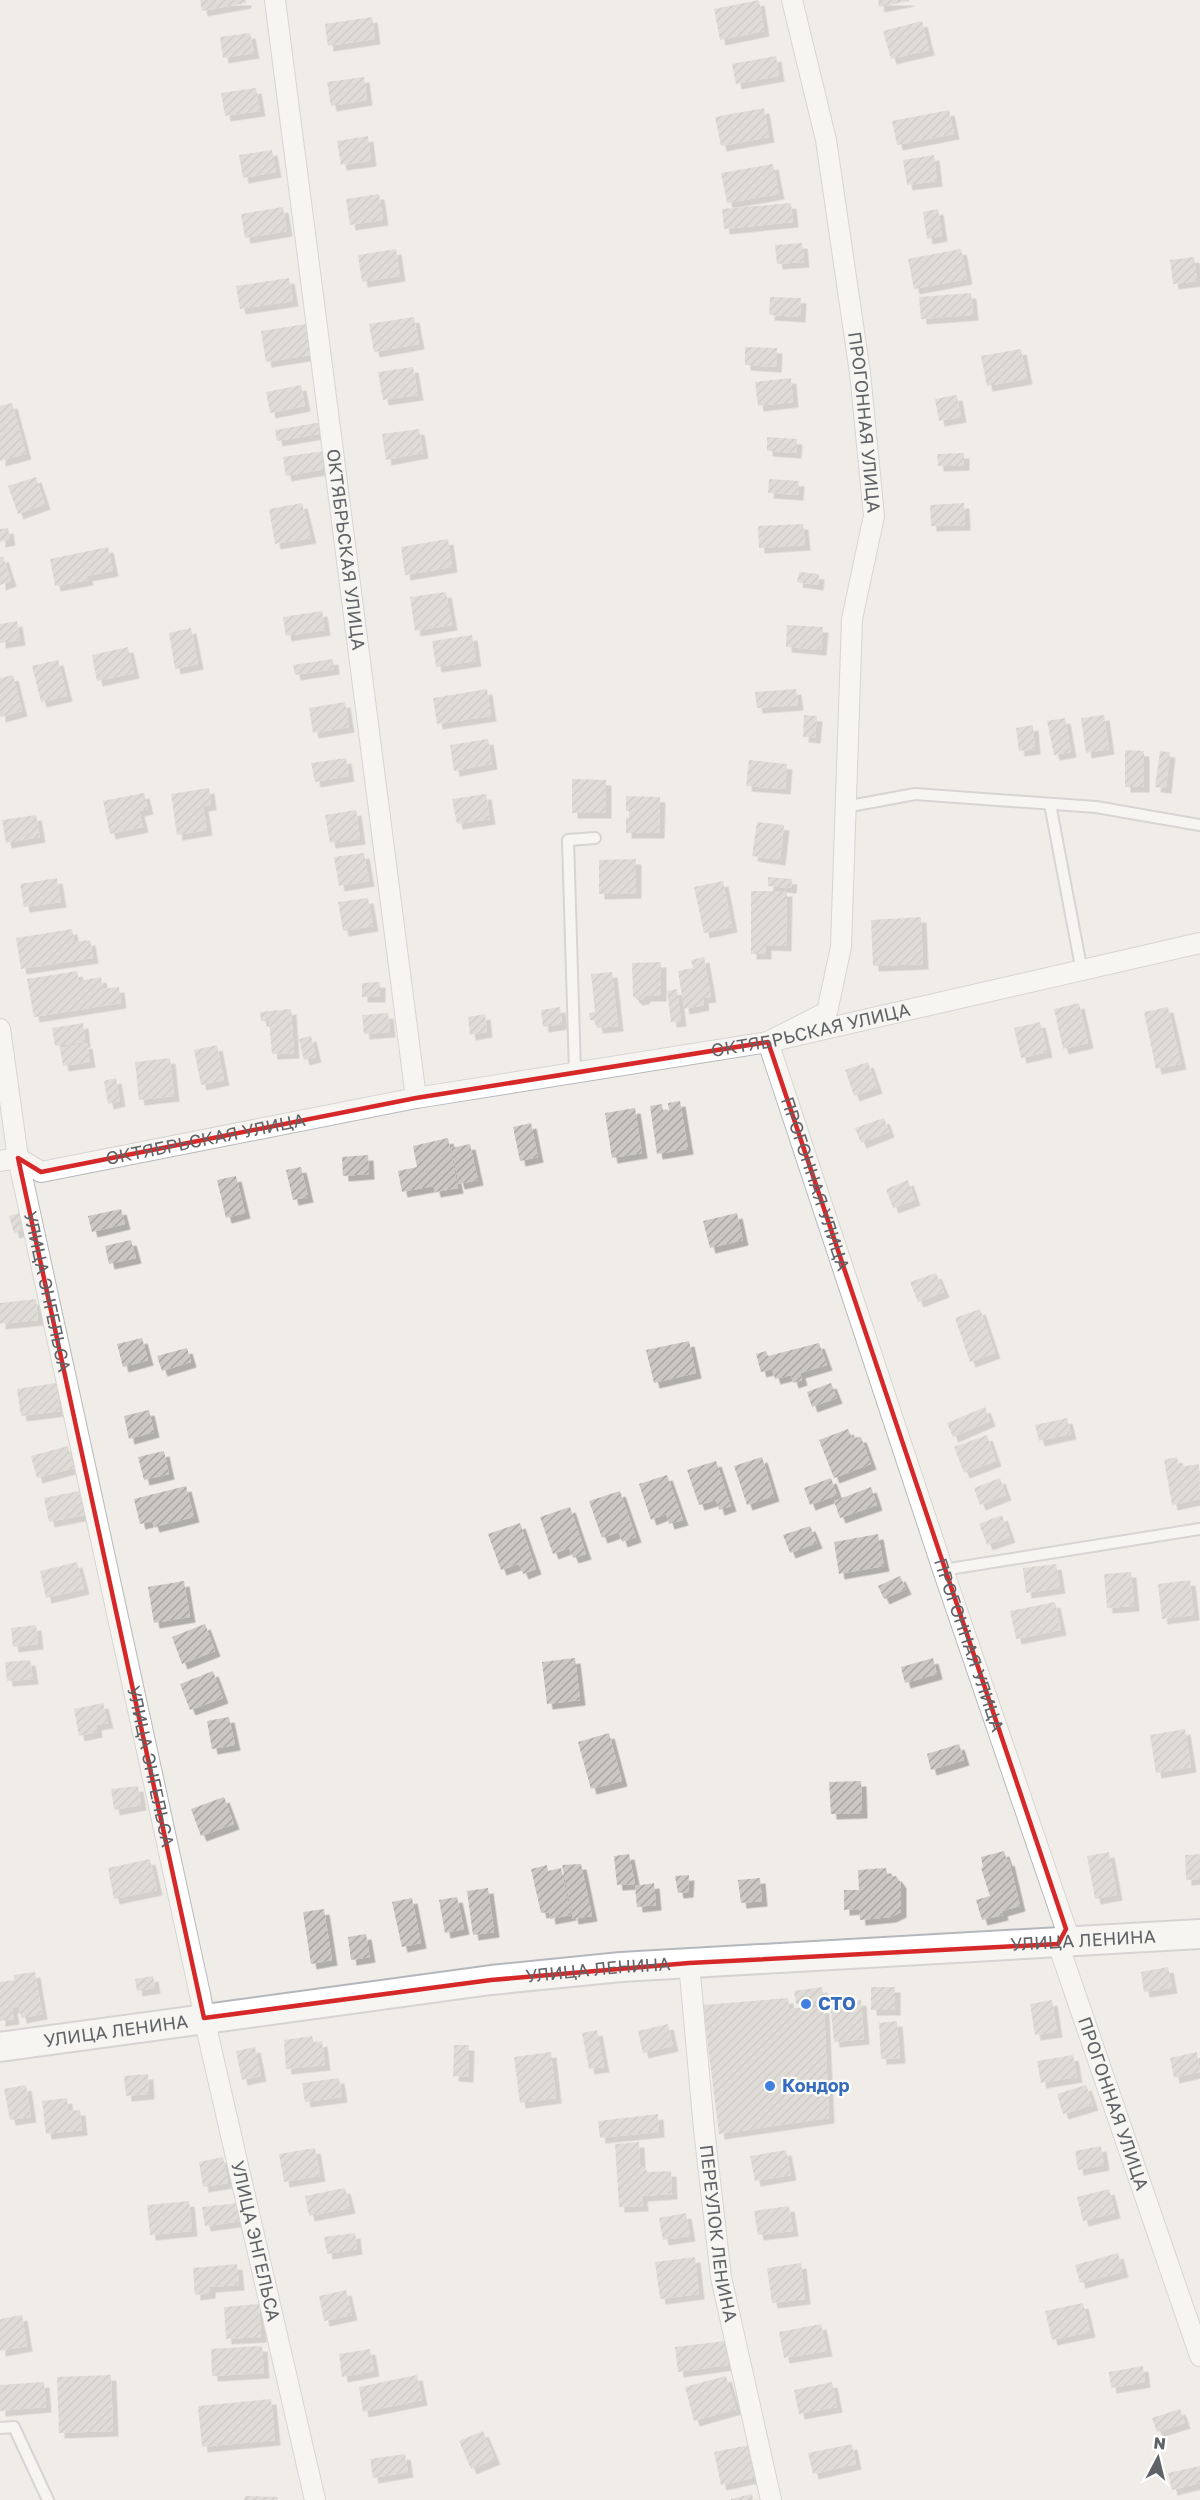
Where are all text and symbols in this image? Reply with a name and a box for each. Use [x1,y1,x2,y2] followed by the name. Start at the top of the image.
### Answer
[844,330,886,514] street label: ПРОГОННАЯ УЛИЦА
[323,447,370,651] street label: ОКТЯБРЬСКАЯ УЛИЦА
[710,998,912,1061] street label: ОКТЯБРЬСКАЯ УЛИЦА
[777,1094,855,1273] street label: ПРОГОННАЯ УЛИЦА
[104,1108,307,1169] street label: ОКТЯБРЬСКАЯ УЛИЦА
[20,1209,76,1374] street label: УЛИЦА ЭНГЕЛЬСА
[930,1555,1010,1734] street label: ПРОГОННАЯ УЛИЦА
[123,1684,180,1849] street label: УЛИЦА ЭНГЕЛЬСА
[1010,1925,1156,1955] street label: УЛИЦА ЛЕНИНА
[524,1952,671,1986] street label: УЛИЦА ЛЕНИНА
[818,1992,856,2014] place label: СТО
[799,1997,813,2011] marker: СТО
[42,2009,189,2051] street label: УЛИЦА ЛЕНИНА
[1074,2014,1154,2193] street label: ПРОГОННАЯ УЛИЦА
[782,2074,850,2096] place label: Кондор
[763,2079,777,2093] marker: Кондор
[696,2143,743,2324] street label: ПЕРЕУЛОК ЛЕНИНА
[227,2158,285,2323] street label: УЛИЦА ЭНГЕЛЬСА
[1128,2428,1188,2488] north arrow
[1153,2432,1167,2454] text: N

